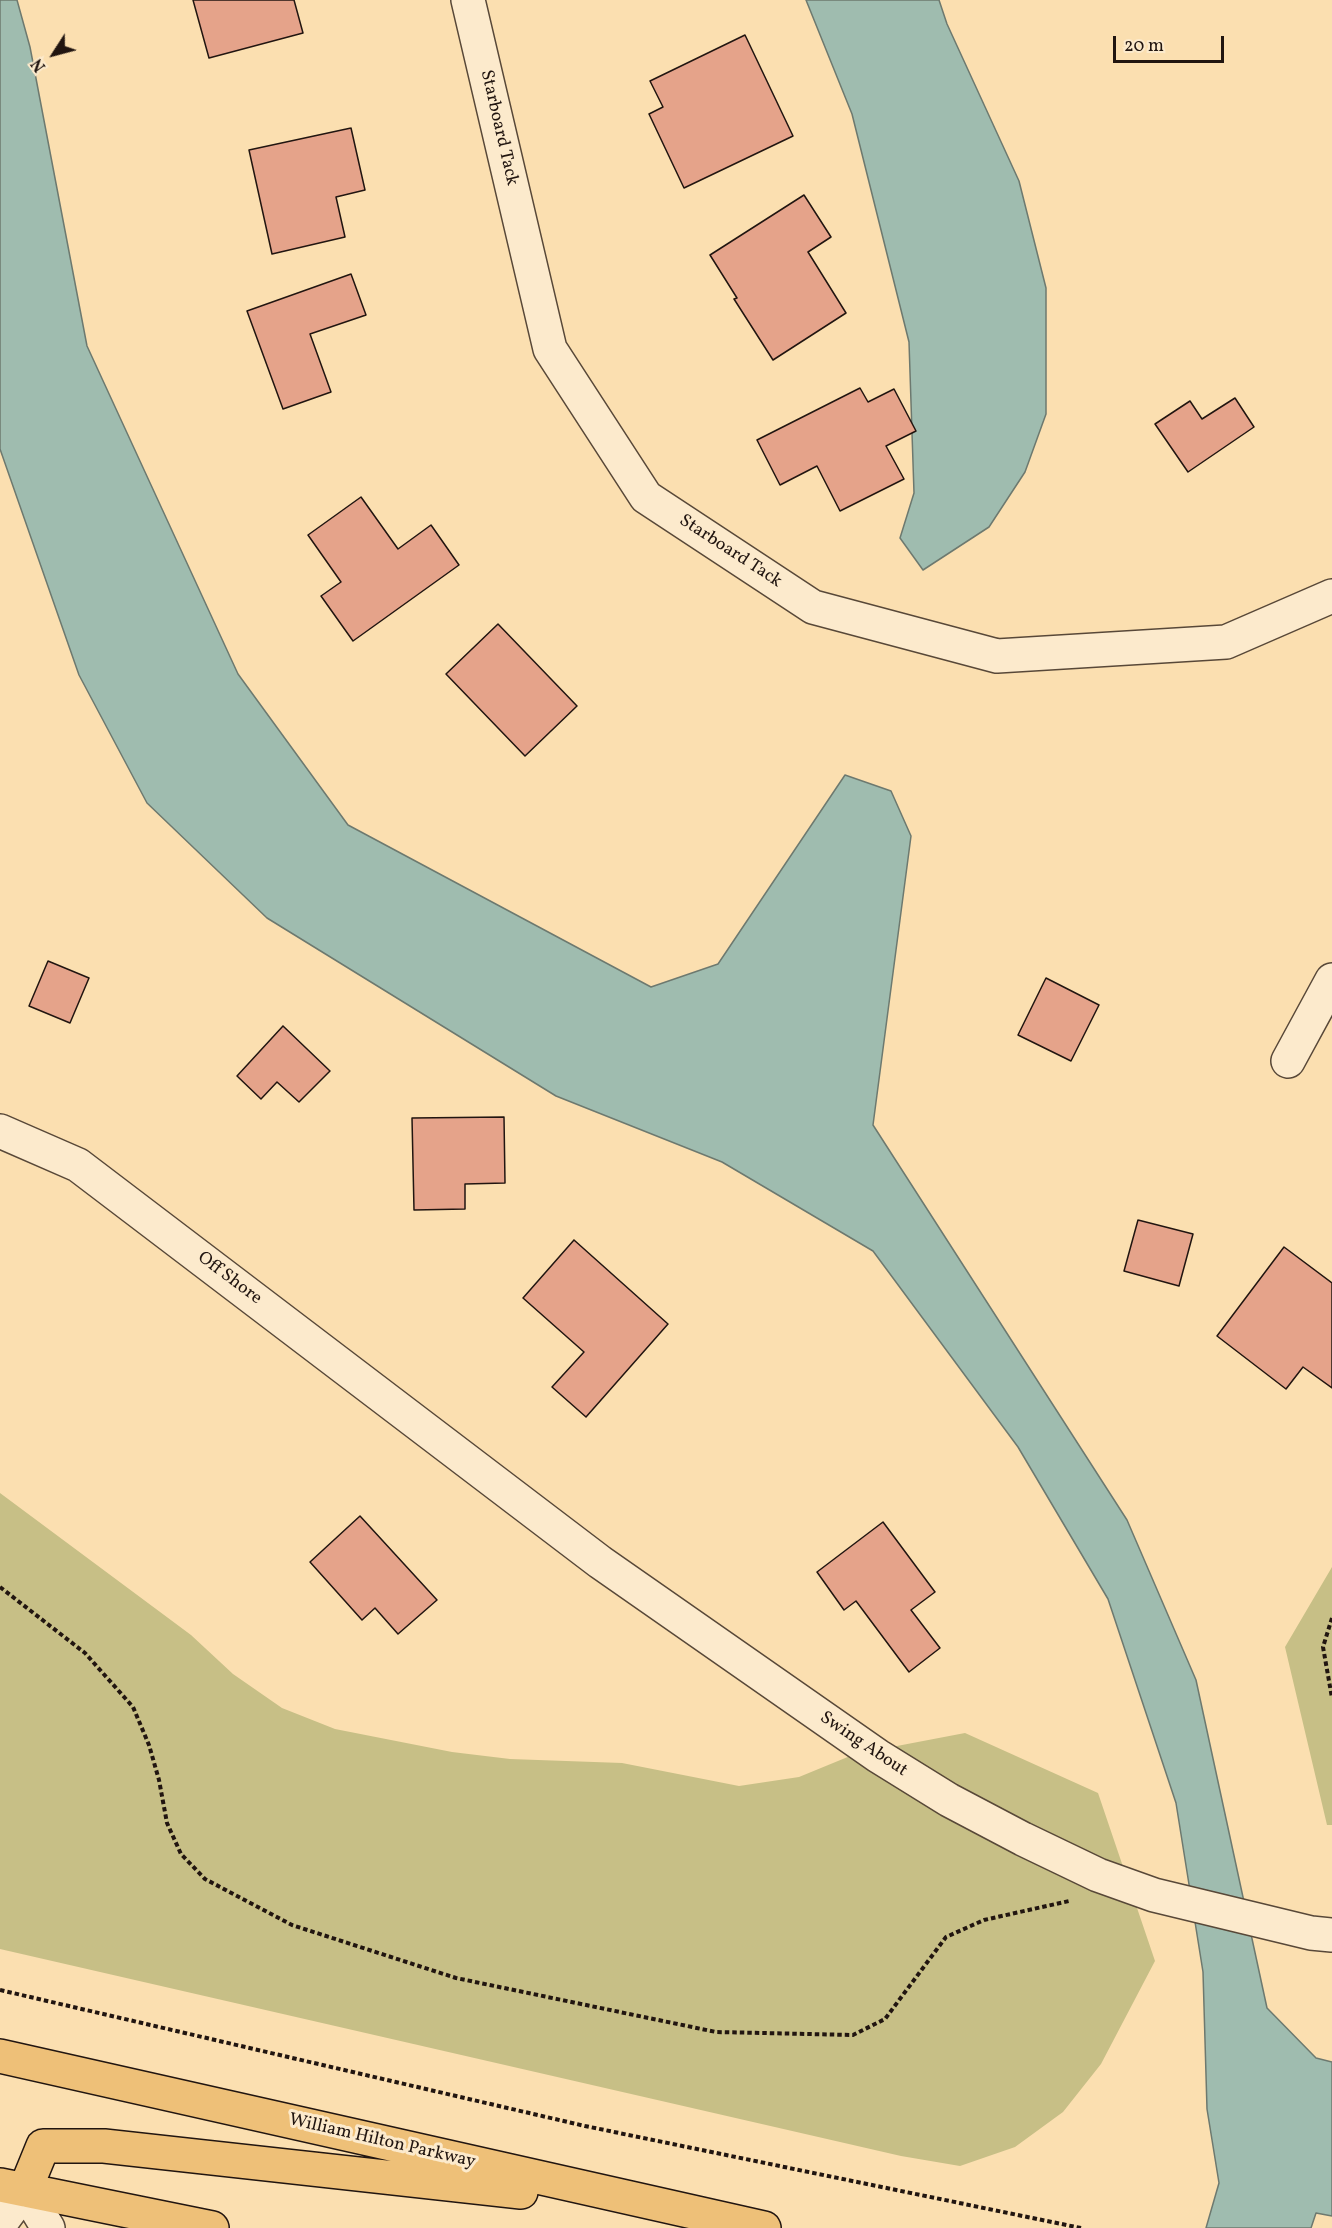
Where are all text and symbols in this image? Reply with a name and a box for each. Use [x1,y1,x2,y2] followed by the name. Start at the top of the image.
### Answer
[24,24,84,84] north arrow
[1116,24,1227,62] scale bar
[1124,34,1164,59] text: 20 m
[27,53,52,76] text: N
[474,68,522,188] street label: Starboard Tack
[675,511,785,593] street label: Starboard Tack
[193,1248,265,1310] street label: Off Shore
[815,1708,911,1782] street label: Swing About
[287,2110,477,2174] street label: William Hilton Parkway

